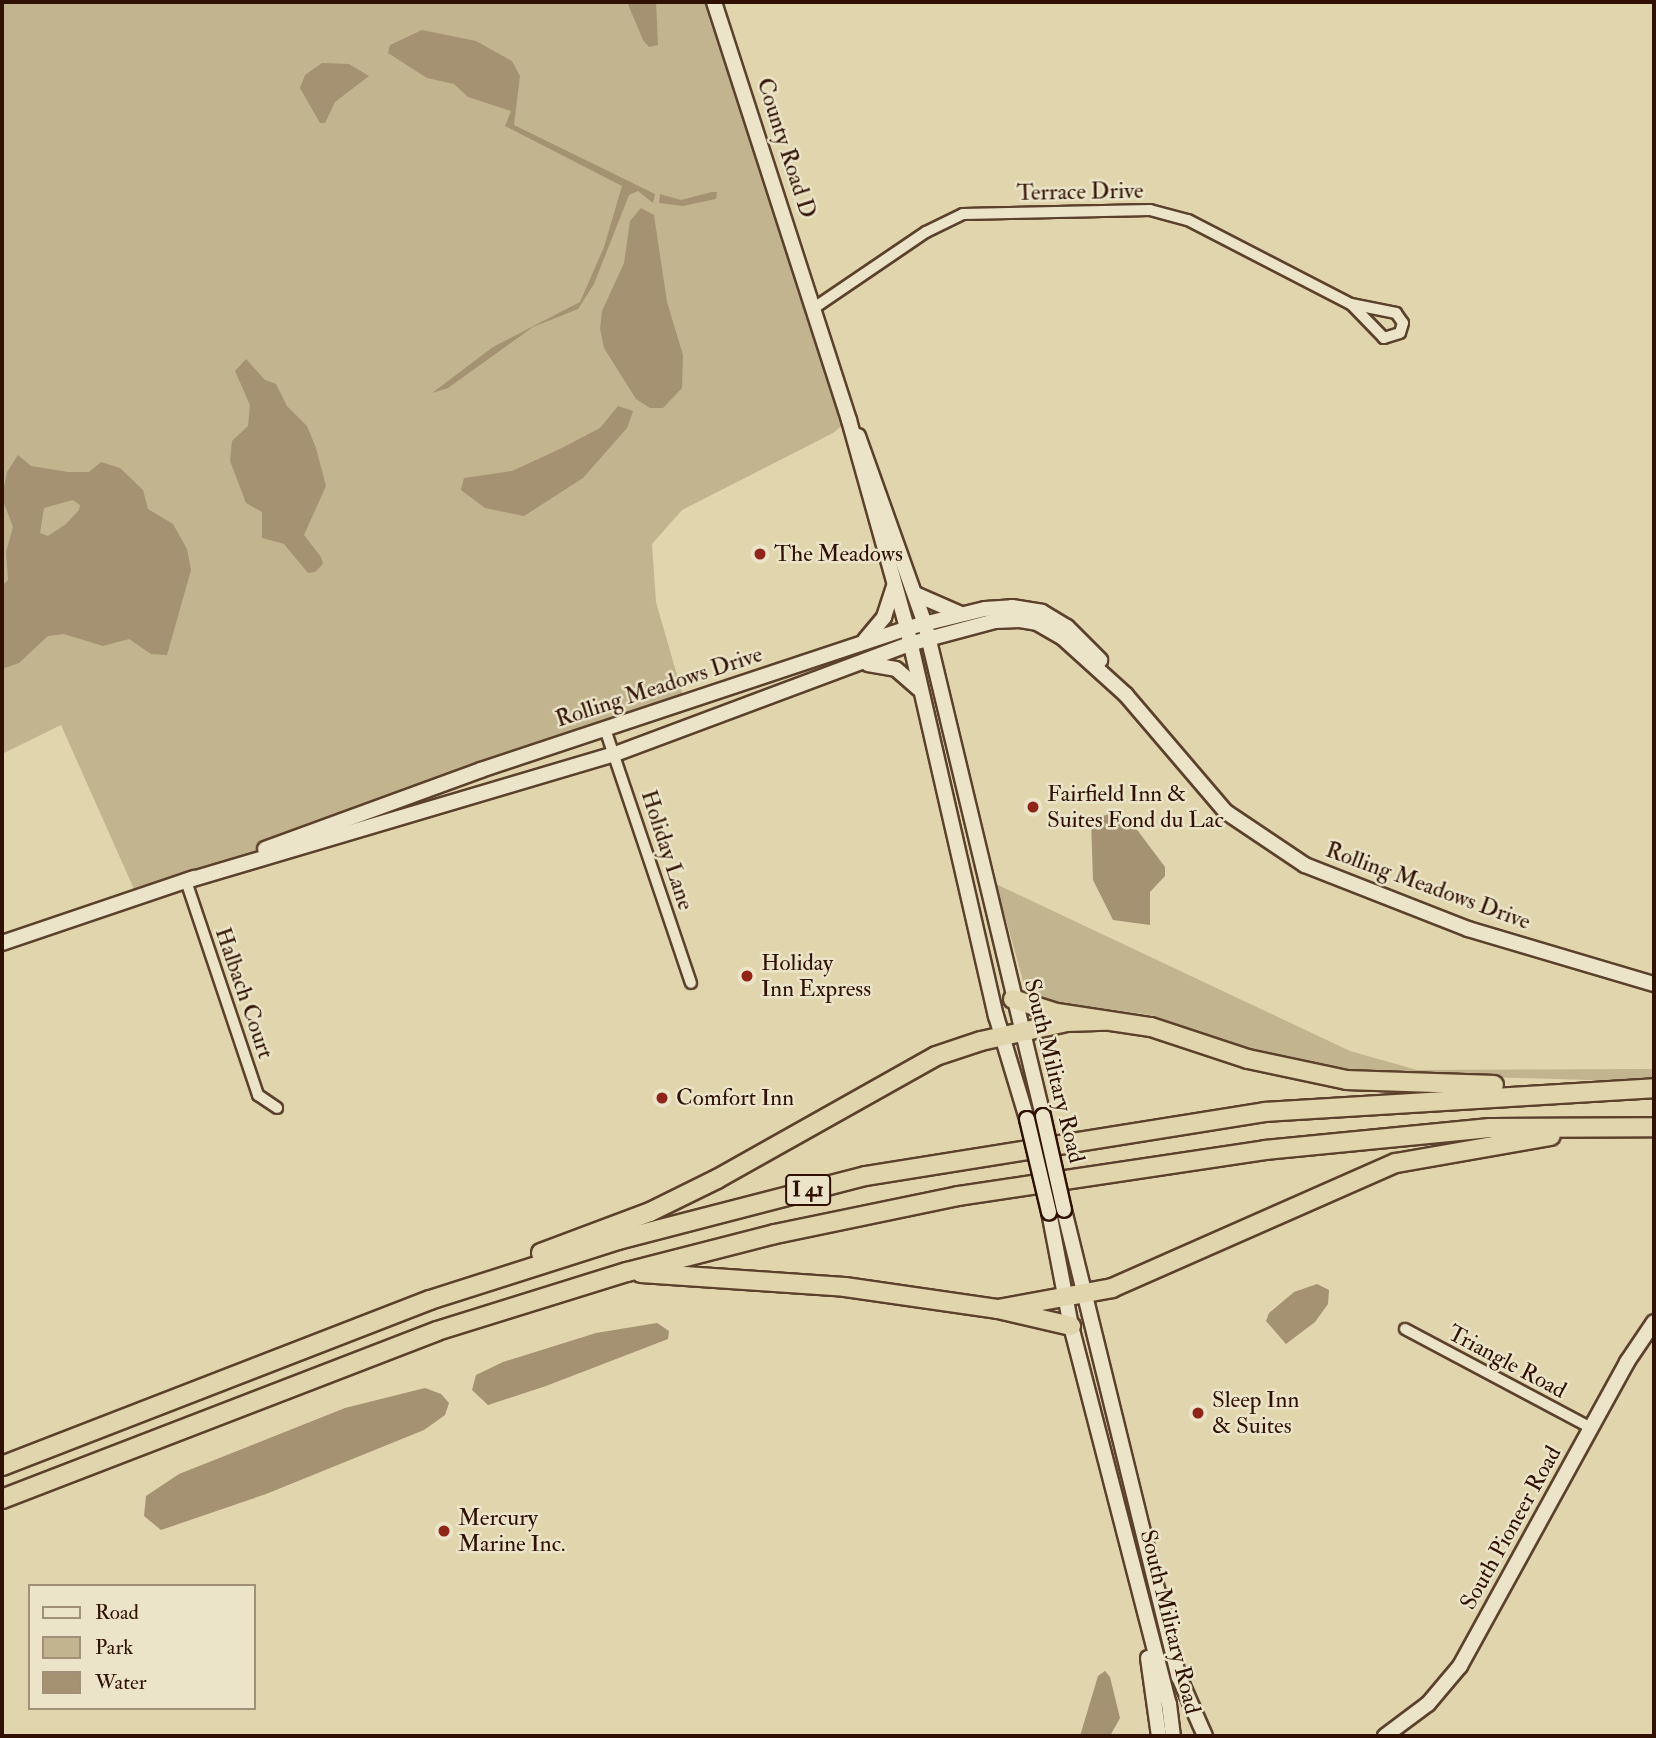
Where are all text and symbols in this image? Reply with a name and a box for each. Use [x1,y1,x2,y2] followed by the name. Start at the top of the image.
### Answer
[750,74,822,222] street label: County Road D
[1016,177,1144,207] street label: Terrace Drive
[774,540,903,568] place label: The Meadows
[752,546,768,562] marker: The Meadows
[552,641,766,733] street label: Rolling Meadows Drive
[1047,780,1224,834] place label: Fairfield Inn & Suites Fond du Lac
[635,787,699,913] street label: Holiday Lane
[1025,799,1041,815] marker: Fairfield Inn & Suites Fond du Lac
[1322,836,1534,936] street label: Rolling Meadows Drive
[209,924,279,1062] street label: Halbach Court
[761,949,871,1003] place label: Holiday Inn Express
[739,968,755,984] marker: Holiday Inn Express
[1018,976,1090,1166] street label: South Military Road
[676,1084,794,1112] place label: Comfort Inn
[654,1090,670,1106] marker: Comfort Inn
[784,1172,832,1208] road number: I 41
[1443,1319,1571,1405] street label: Triangle Road
[1212,1386,1299,1440] place label: Sleep Inn & Suites
[1190,1405,1206,1421] marker: Sleep Inn & Suites
[1455,1441,1567,1615] street label: South Pioneer Road
[458,1504,565,1558] place label: Mercury Marine Inc.
[436,1523,452,1539] marker: Mercury Marine Inc.
[1134,1527,1206,1717] street label: South Military Road
[28,1584,256,1710] legend
[95,1599,139,1626] text: Road
[95,1634,133,1661] text: Park
[95,1669,147,1696] text: Water

